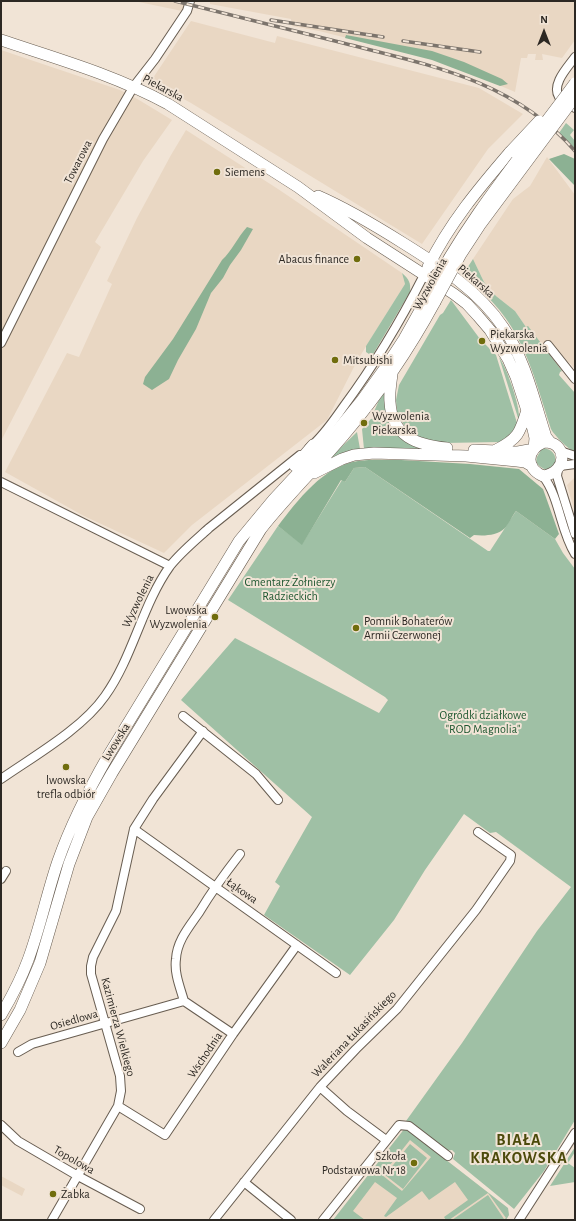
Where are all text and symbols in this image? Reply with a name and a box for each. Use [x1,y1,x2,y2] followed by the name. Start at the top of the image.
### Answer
[524,12,564,52] north arrow
[540,14,548,25] text: N
[140,71,186,105] street label: Piekarska
[61,138,95,186] street label: Towarowa
[225,165,265,179] place label: Siemens
[212,167,222,177] marker: Siemens
[279,252,349,266] place label: Abacus finance
[352,254,362,264] marker: Abacus finance
[410,255,450,313] street label: Wyzwolenia
[455,261,497,301] street label: Piekarska
[490,327,547,355] place label: Piekarska Wyzwolenia
[477,336,487,346] marker: Piekarska Wyzwolenia
[343,353,392,367] place label: Mitsubishi
[330,355,340,365] marker: Mitsubishi
[372,409,429,437] place label: Wyzwolenia Piekarska
[359,418,369,428] marker: Wyzwolenia Piekarska
[119,572,157,630] street label: Wyzwolenia
[245,575,335,603] park label: Cmentarz Żołnierzy Radzieckich
[150,603,207,631] place label: Lwowska Wyzwolenia
[210,612,220,622] marker: Lwowska Wyzwolenia
[364,614,452,642] place label: Pomnik Bohaterów Armii Czerwonej
[351,623,361,633] marker: Pomnik Bohaterów Armii Czerwonej
[440,708,526,736] park label: Ogródki działkowe "ROD Magnolia"
[99,721,133,763] street label: Lwowska
[61,762,71,772] marker: lwowska trefla odbiór
[37,773,95,801] place label: lwowska trefla odbiór
[223,875,261,907] street label: Łąkowa
[98,976,138,1078] street label: Kazimierza Wielkiego
[309,987,399,1081] street label: Waleriana Łukasińskiego
[49,1006,99,1034] street label: Osiedlowa
[184,1029,226,1081] street label: Wschodnia
[470,1130,568,1168] district label: BIAŁA KRAKOWSKA
[51,1142,97,1178] street label: Topolowa
[322,1149,406,1177] place label: Szkoła Podstawowa Nr 18
[409,1158,419,1168] marker: Szkoła Podstawowa Nr 18
[61,1187,90,1201] place label: Żabka
[48,1189,58,1199] marker: Żabka

